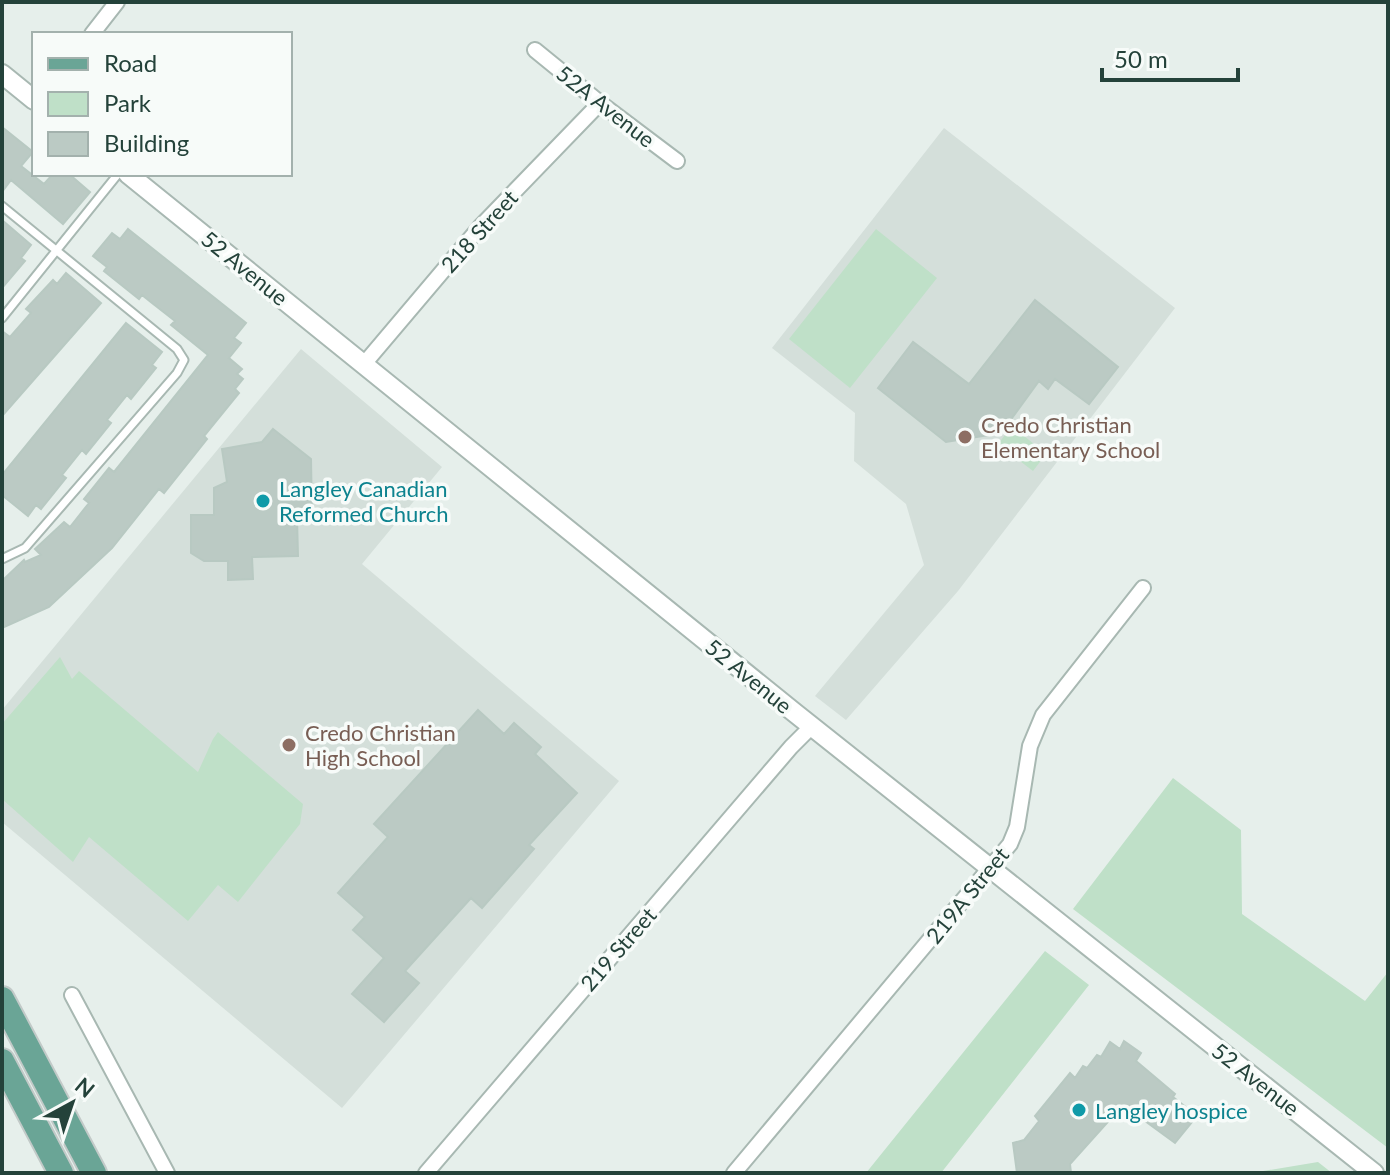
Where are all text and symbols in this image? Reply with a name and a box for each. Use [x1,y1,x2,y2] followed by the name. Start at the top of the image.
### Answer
[32,32,292,176] legend
[1102,32,1238,82] scale bar
[1114,44,1168,73] text: 50 m
[104,48,157,77] text: Road
[551,59,661,153] street label: 52A Avenue
[104,88,152,117] text: Park
[104,128,189,157] text: Building
[435,184,523,278] street label: 218 Street
[196,225,294,311] street label: 52 Avenue
[981,411,1160,463] place label: Credo Christian Elementary School
[956,428,974,446] marker: Credo Christian Elementary School
[279,475,449,527] place label: Langley Canadian Reformed Church
[254,492,272,510] marker: Langley Canadian Reformed Church
[700,633,798,719] street label: 52 Avenue
[305,719,456,771] place label: Credo Christian High School
[280,736,298,754] marker: Credo Christian High School
[920,841,1014,949] street label: 219A Street
[574,902,662,996] street label: 219 Street
[1207,1037,1305,1121] street label: 52 Avenue
[32,1063,112,1143] north arrow
[70,1072,100,1103] text: N
[1095,1097,1248,1124] place label: Langley hospice
[1070,1101,1088,1119] marker: Langley hospice

